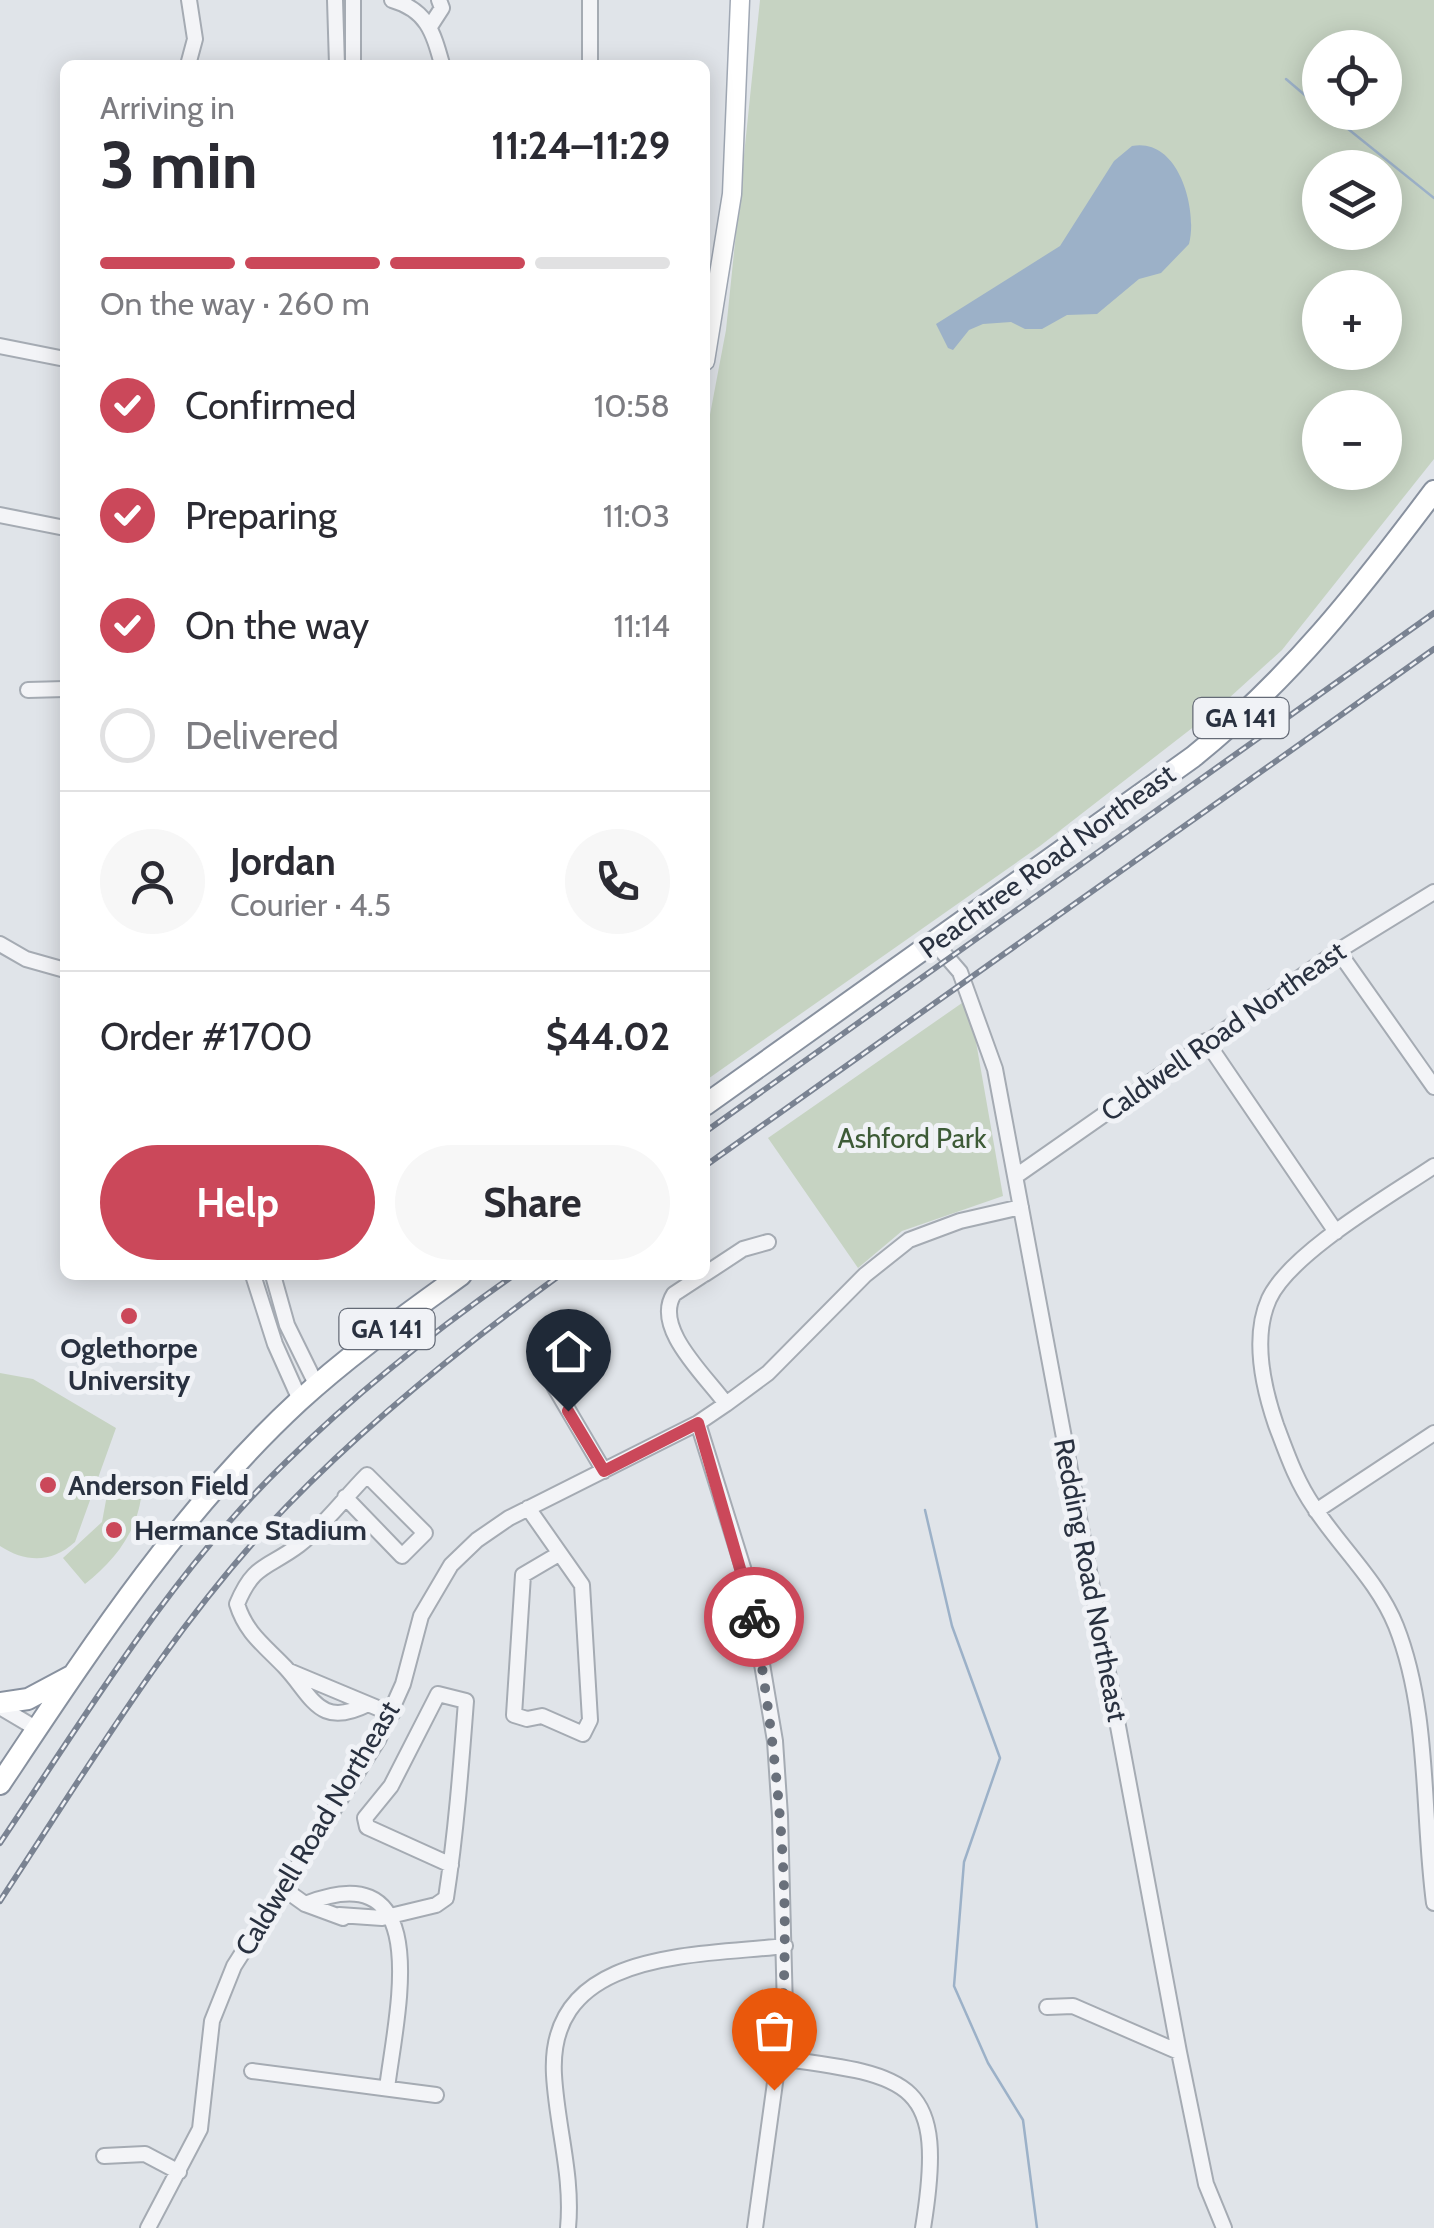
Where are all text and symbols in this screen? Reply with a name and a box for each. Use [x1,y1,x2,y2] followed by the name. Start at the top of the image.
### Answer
[1302,30,1402,490] map controls
[1302,30,1402,130] button: locate
[100,88,235,127] text: Arriving in
[491,122,670,169] text: 11:24–11:29
[100,125,258,204] text: 3 min
[1302,150,1402,250] button: layers
[1302,270,1402,370] button: +
[100,284,370,323] text: On the way · 260 m
[100,378,155,433] icon: check
[185,382,356,429] text: Confirmed
[594,386,670,425] text: 10:58
[1302,390,1402,490] button: −
[100,488,155,543] icon: check
[185,492,337,539] text: Preparing
[603,496,670,535] text: 11:03
[100,598,155,653] icon: check
[185,602,369,649] text: On the way
[614,606,670,645] text: 11:14
[1194,698,1288,738] road number: GA 141
[185,712,339,759] text: Delivered
[912,757,1182,965] street label: Peachtree Road Northeast
[100,829,205,934] button: person
[565,829,670,934] button: phone
[230,838,336,885] text: Jordan
[230,885,391,924] text: Courier · 4.5
[1094,934,1352,1128] street label: Caldwell Road Northeast
[100,1013,313,1060] text: Order #1700
[546,1013,670,1060] text: $44.02
[837,1121,987,1155] park label: Ashford Park
[100,1145,375,1260] button: Help
[395,1145,670,1260] button: Share
[118,1305,140,1327] marker: Oglethorpe University
[340,1309,434,1349] road number: GA 141
[526,1309,611,1412] pin
[541,1324,596,1379] icon: home
[60,1331,198,1397] place label: Oglethorpe University
[1047,1436,1135,1724] street label: Redding Road Northeast
[68,1468,249,1502] place label: Anderson Field
[37,1474,59,1496] marker: Anderson Field
[134,1513,367,1547] place label: Hermance Stadium
[103,1519,125,1541] marker: Hermance Stadium
[704,1567,804,1667] courier
[727,1590,782,1645] icon: bike
[228,1695,406,1961] street label: Caldwell Road Northeast
[732,1988,817,2091] pin
[747,2003,802,2058] icon: bag

